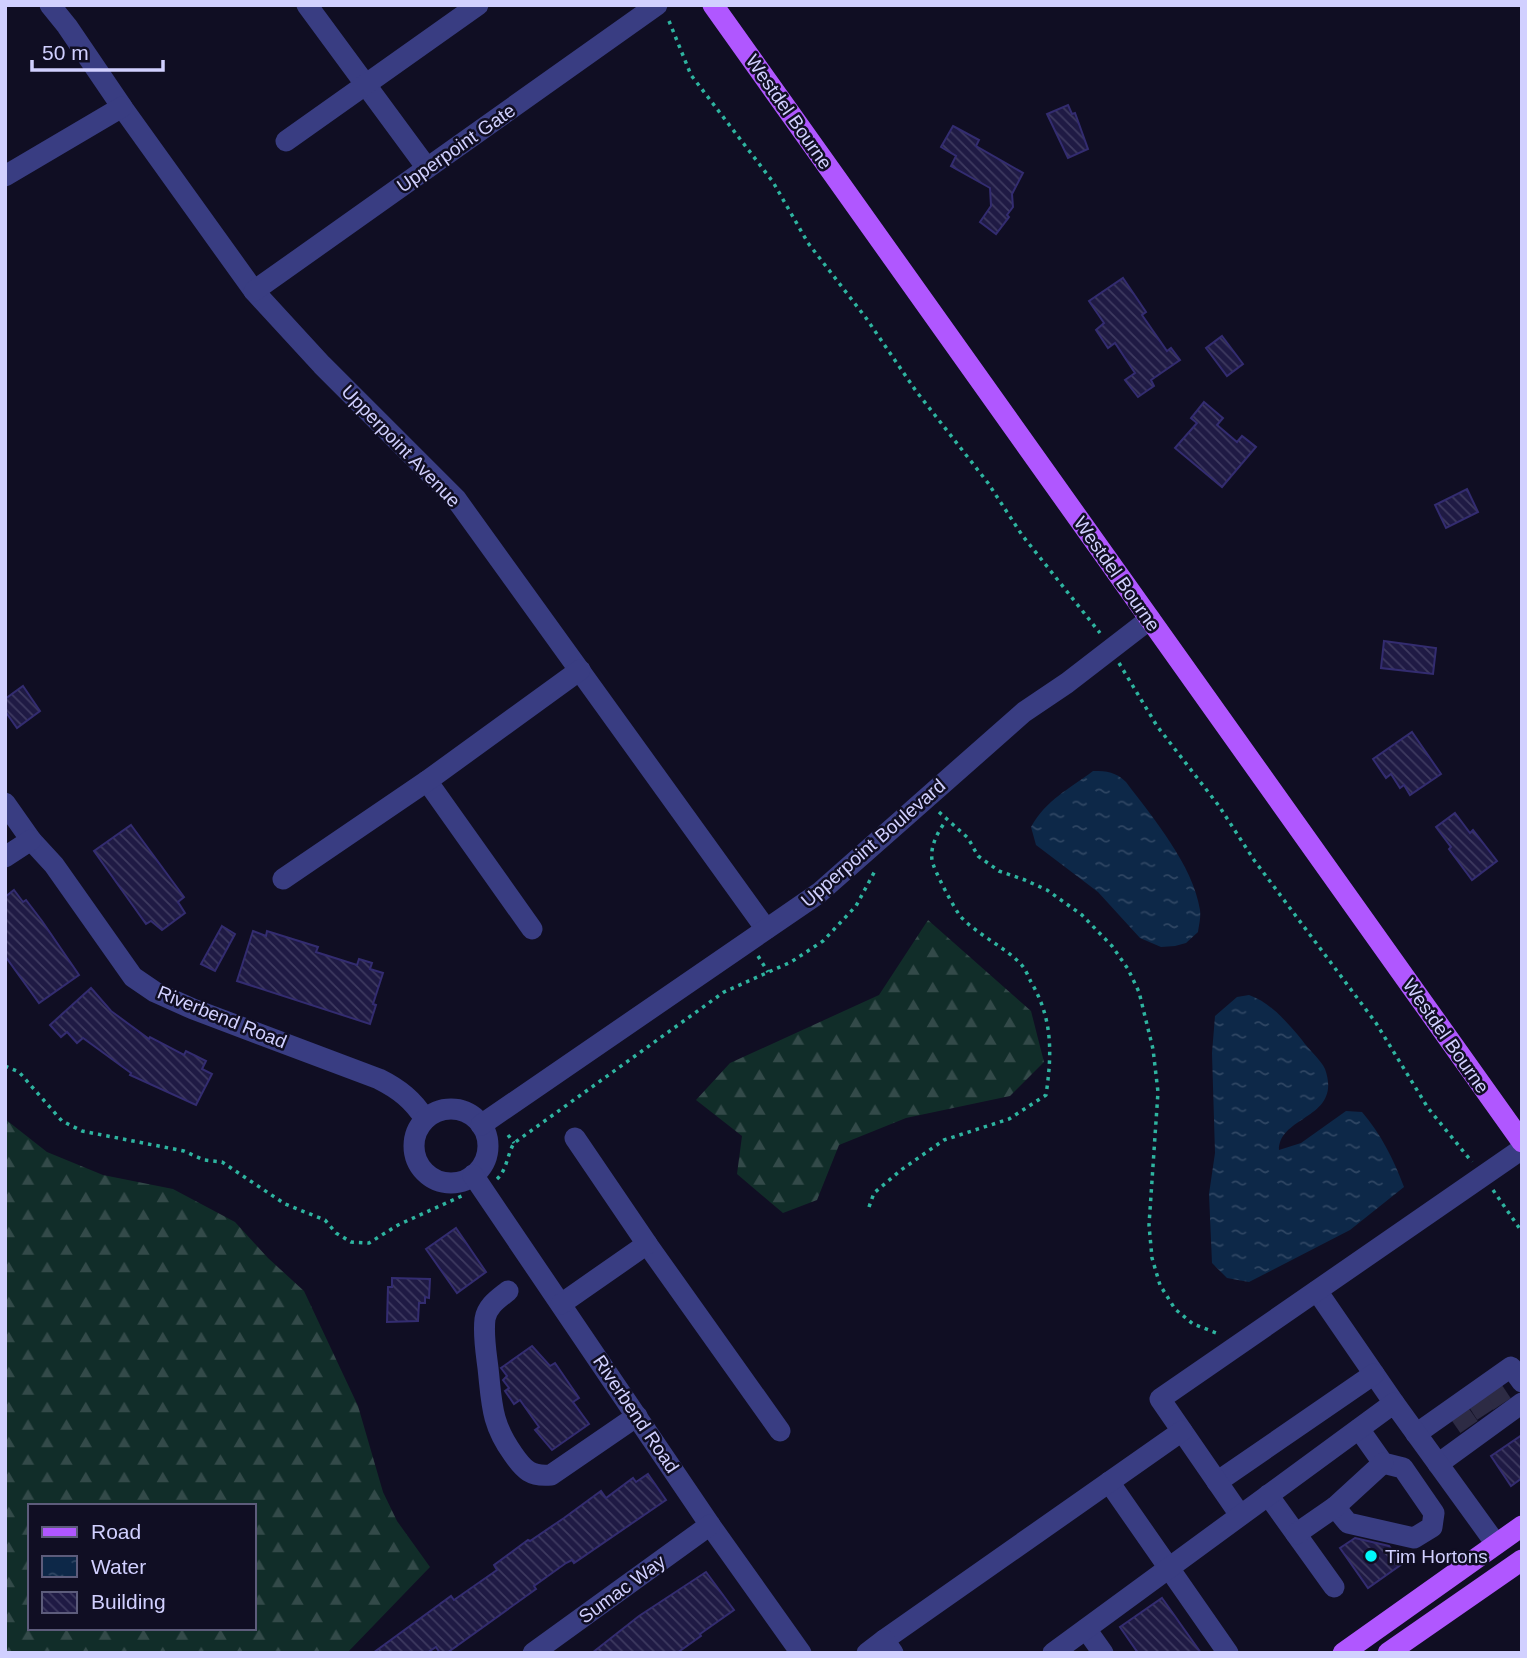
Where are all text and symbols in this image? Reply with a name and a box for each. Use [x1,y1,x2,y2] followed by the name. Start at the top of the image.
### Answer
[32,28,163,72] scale bar
[42,41,89,64] text: 50 m
[742,51,836,173] street label: Westdel Bourne
[393,99,519,197] street label: Upperpoint Gate
[337,381,465,511] street label: Upperpoint Avenue
[1070,513,1164,635] street label: Westdel Bourne
[797,775,949,911] street label: Upperpoint Boulevard
[1399,975,1493,1097] street label: Westdel Bourne
[154,982,290,1052] street label: Riverbend Road
[589,1351,683,1477] street label: Riverbend Road
[28,1504,256,1630] legend
[91,1520,141,1543] text: Road
[1385,1546,1488,1567] place label: Tim Hortons
[1363,1548,1379,1564] marker: Tim Hortons
[575,1550,670,1627] street label: Sumac Way
[91,1555,146,1578] text: Water
[91,1590,166,1613] text: Building

